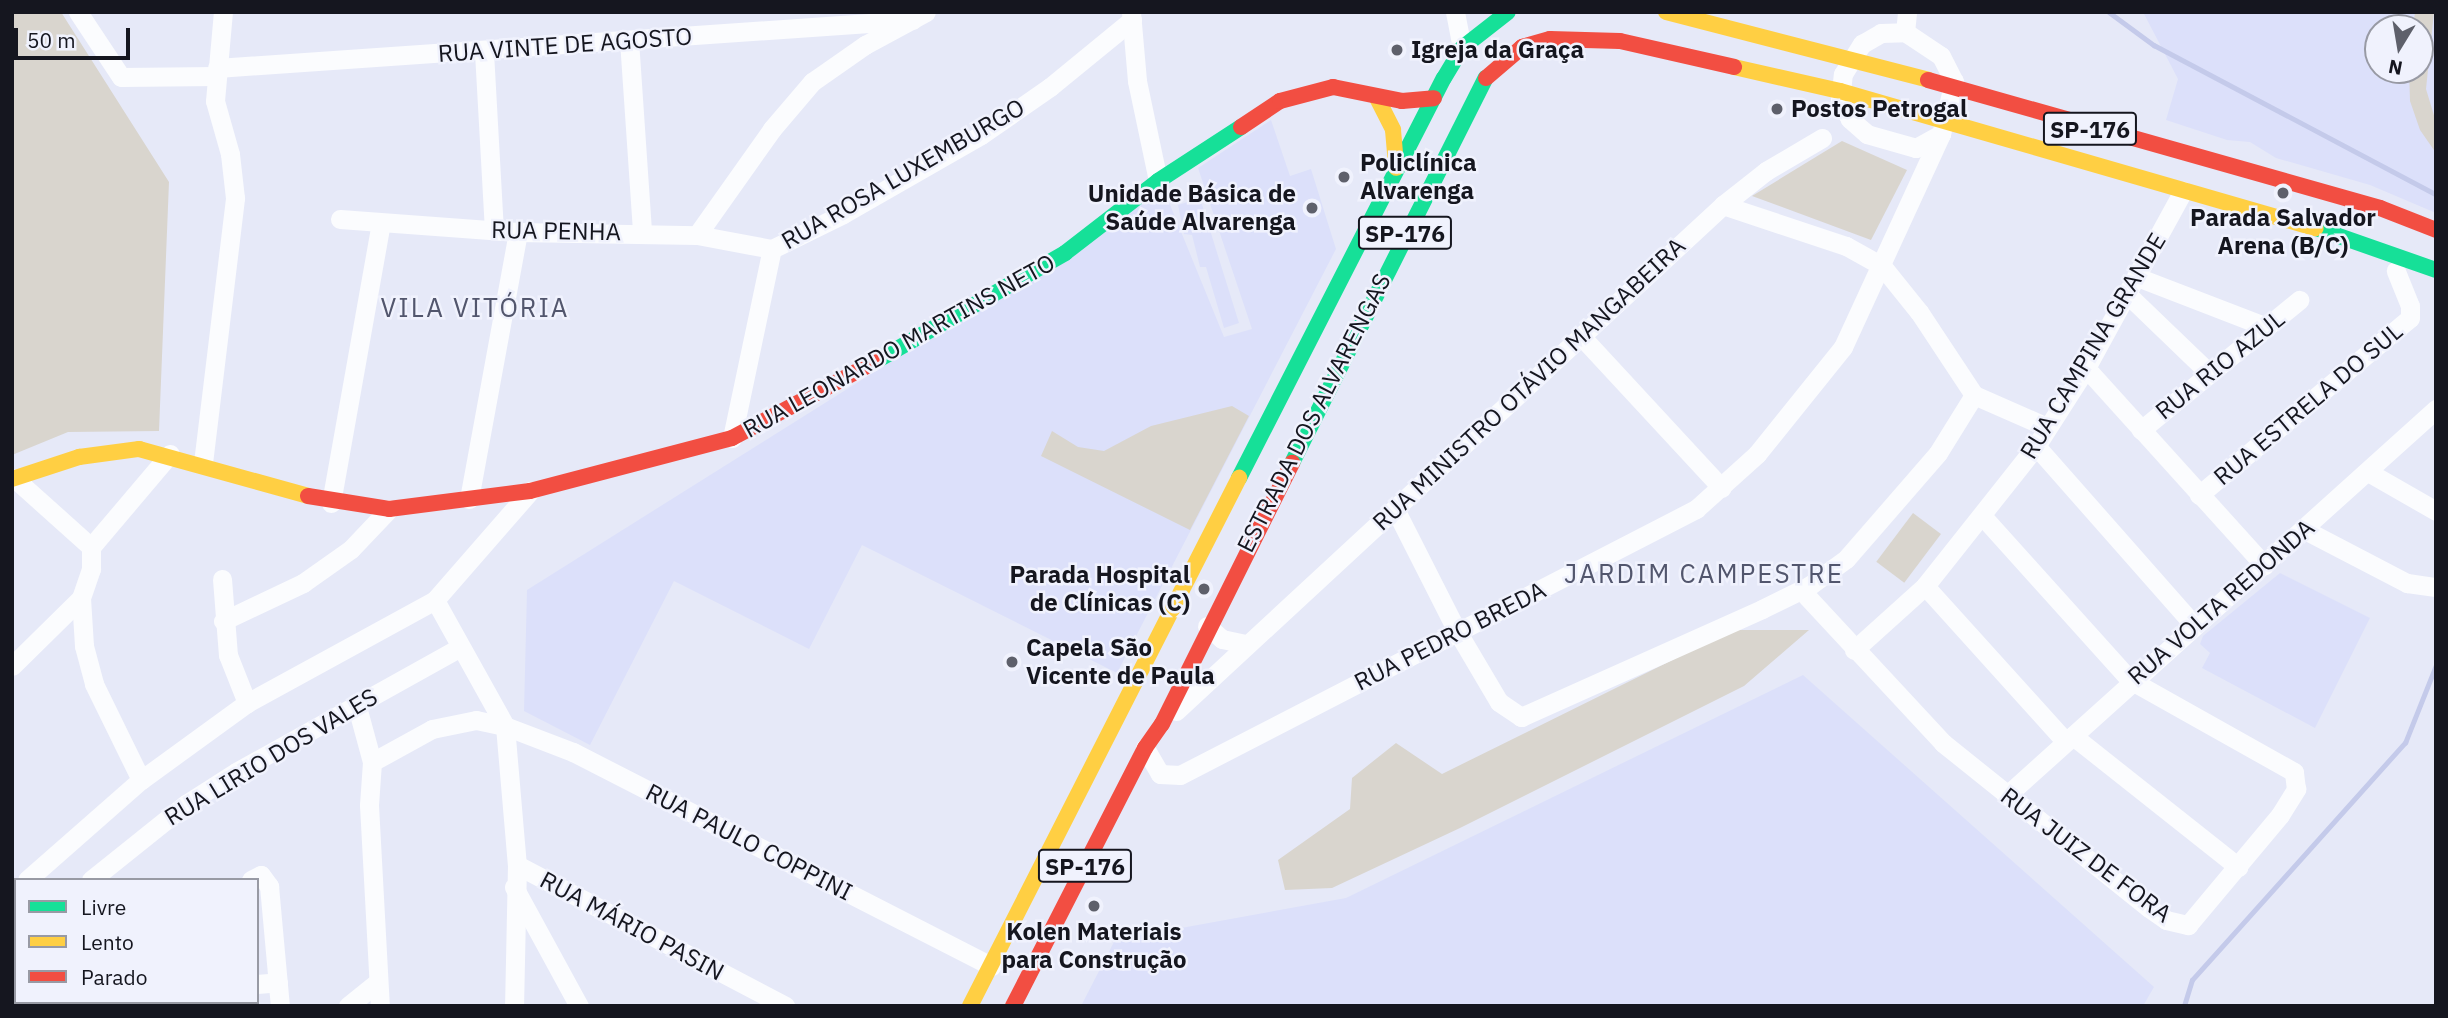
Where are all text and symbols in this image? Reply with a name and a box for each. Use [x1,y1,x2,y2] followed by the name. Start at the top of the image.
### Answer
[18,14,133,58] scale bar
[2364,14,2434,84] north arrow
[437,22,693,68] street label: RUA VINTE DE AGOSTO
[27,26,76,54] text: 50 m
[1411,36,1584,64] place label: Igreja da Graça
[1389,42,1405,58] marker: Igreja da Graça
[2386,55,2404,81] text: N
[776,93,1030,255] street label: RUA ROSA LUXEMBURGO
[1791,95,1967,123] place label: Postos Petrogal
[1769,101,1785,117] marker: Postos Petrogal
[2043,110,2137,148] road number: SP-176
[1360,149,1477,205] place label: Policlínica Alvarenga
[1334,167,1354,187] marker: Policlínica Alvarenga
[1088,180,1296,236] place label: Unidade Básica de Saúde Alvarenga
[2275,185,2291,201] marker: Parada Salvador Arena (B/C)
[1302,198,1322,218] marker: Unidade Básica de Saúde Alvarenga
[2190,204,2376,260] place label: Parada Salvador Arena (B/C)
[1358,214,1452,252] road number: SP-176
[491,215,621,247] street label: RUA PENHA
[2014,228,2172,464] street label: RUA CAMPINA GRANDE
[1367,231,1691,537] street label: RUA MINISTRO OTÁVIO MANGABEIRA
[738,248,1060,444] street label: RUA LEONARDO MARTINS NETO
[1231,269,1397,557] street label: ESTRADA DOS ALVARENGAS
[382,292,568,324] district label: VILA VITÓRIA
[2150,304,2290,426] street label: RUA RIO AZUL
[2208,317,2408,491] street label: RUA ESTRELA DO SUL
[2122,513,2320,691] street label: RUA VOLTA REDONDA
[1566,558,1842,590] district label: JARDIM CAMPESTRE
[1009,561,1190,617] place label: Parada Hospital de Clínicas (C)
[1350,575,1550,697] street label: RUA PEDRO BREDA
[1196,581,1212,597] marker: Parada Hospital de Clínicas (C)
[1026,634,1215,690] place label: Capela São Vicente de Paula
[1004,654,1020,670] marker: Capela São Vicente de Paula
[159,682,383,832] street label: RUA LIRIO DOS VALES
[641,777,857,907] street label: RUA PAULO COPPINI
[1995,781,2177,929] street label: RUA JUIZ DE FORA
[1038,846,1132,886] road number: SP-176
[535,865,729,987] street label: RUA MÁRIO PASIN
[14,878,259,1004] legend
[81,893,126,921] text: Livre
[1086,898,1102,914] marker: Kolen Materiais para Construção
[1001,918,1187,974] place label: Kolen Materiais para Construção
[81,928,134,956] text: Lento
[81,963,148,991] text: Parado

